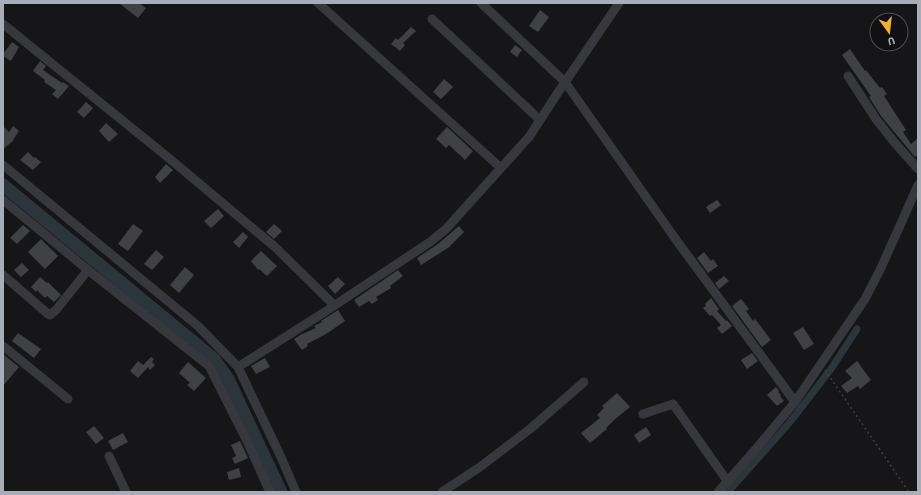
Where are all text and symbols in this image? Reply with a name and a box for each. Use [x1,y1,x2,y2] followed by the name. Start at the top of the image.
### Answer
[869,12,909,52] north arrow
[886,33,897,49] text: U

